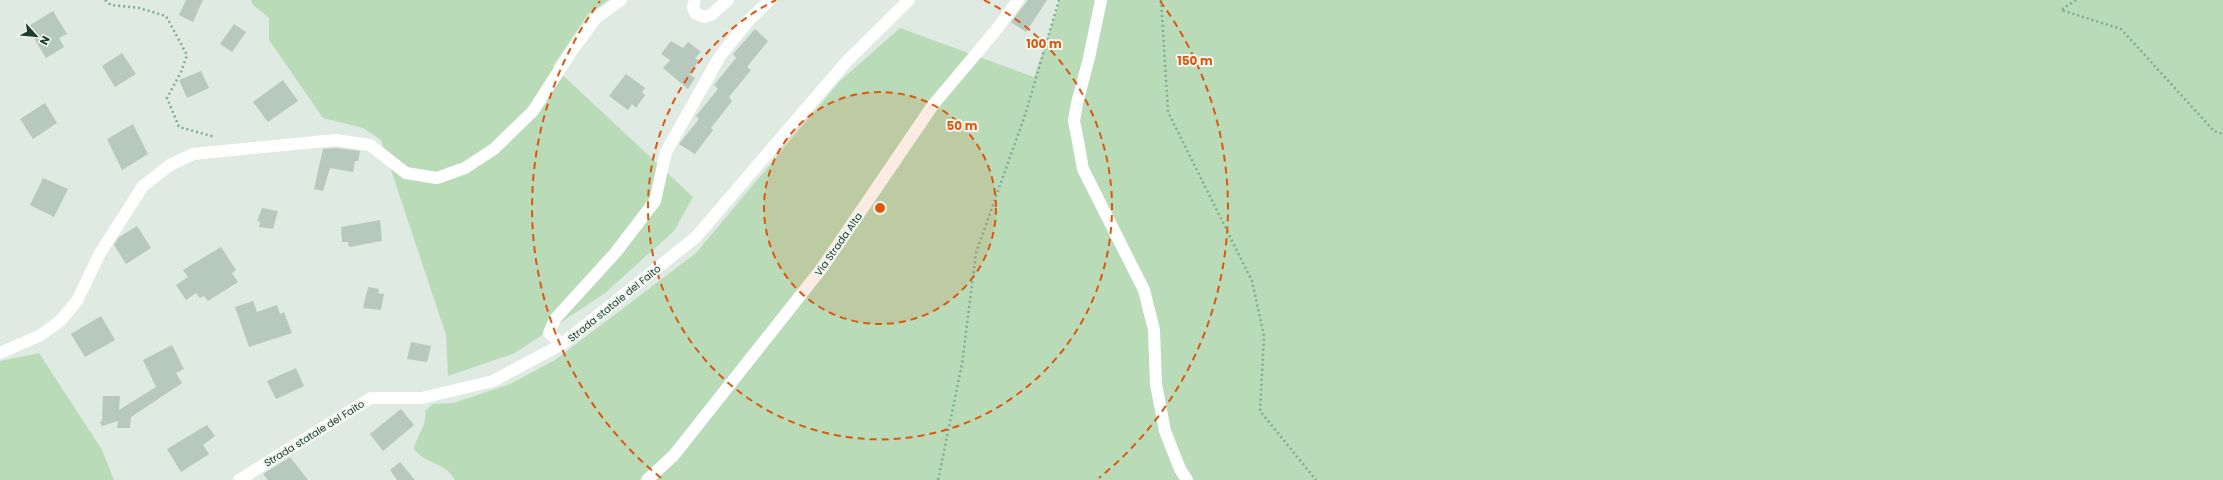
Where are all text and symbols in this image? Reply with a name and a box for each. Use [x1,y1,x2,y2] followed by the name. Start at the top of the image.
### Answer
[16,16,56,56] north arrow
[36,33,54,48] text: N
[1026,35,1062,52] text: 100 m
[1177,52,1213,69] text: 150 m
[947,117,978,134] text: 50 m
[873,201,887,215] centre of rings
[811,209,866,279] street label: Via Strada Alta
[565,261,664,346] street label: Strada statale del Faito
[261,396,367,471] street label: Strada statale del Faito

